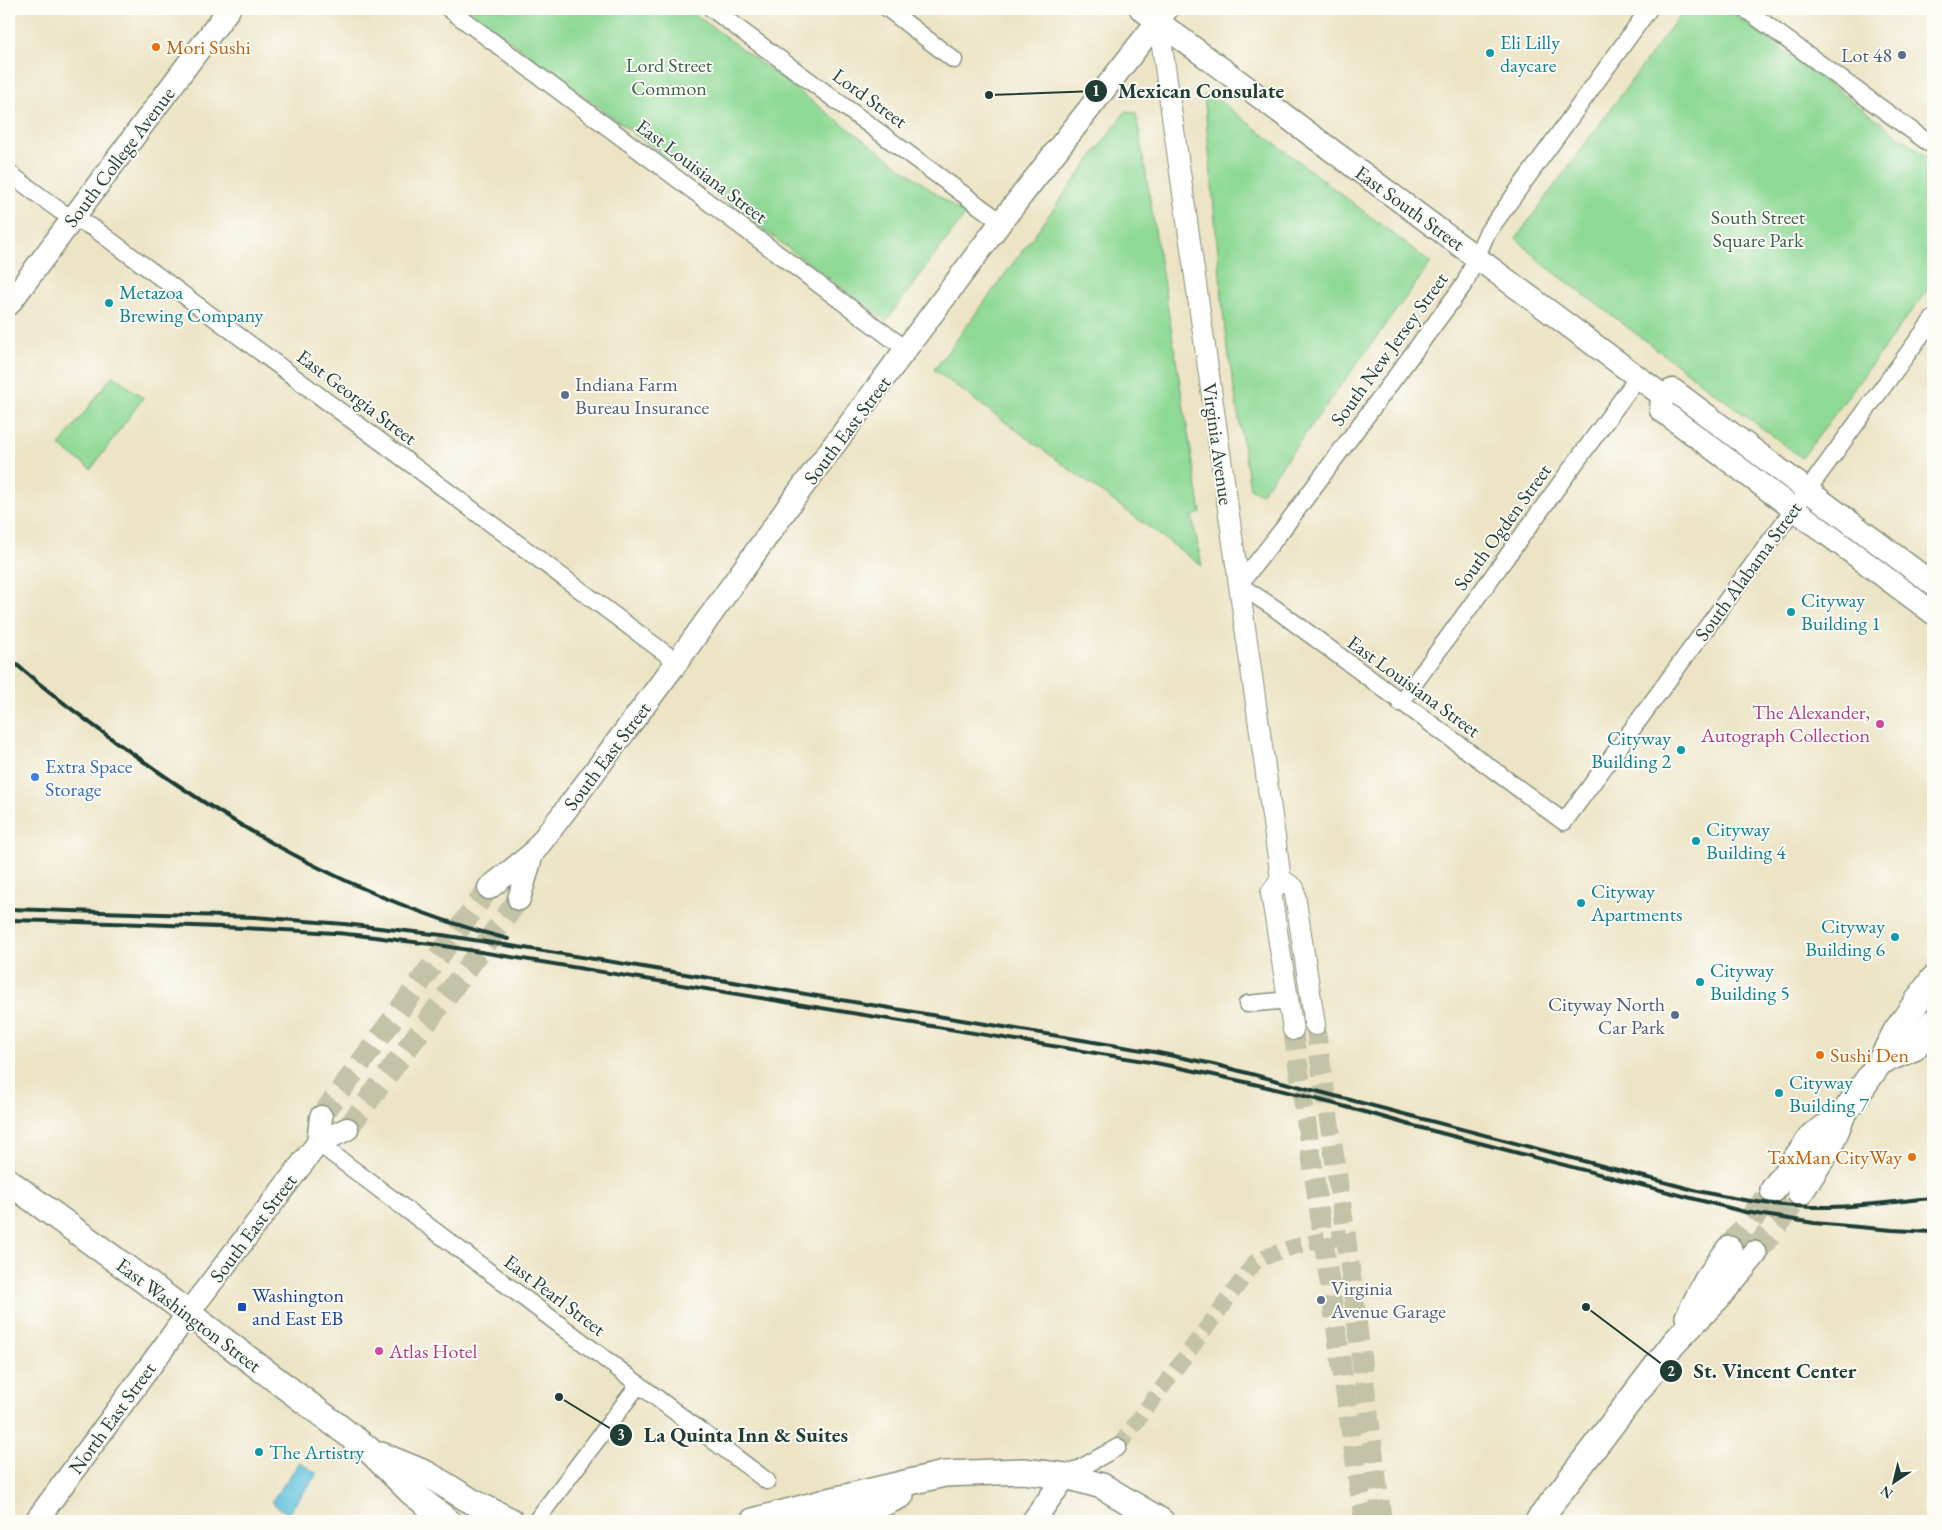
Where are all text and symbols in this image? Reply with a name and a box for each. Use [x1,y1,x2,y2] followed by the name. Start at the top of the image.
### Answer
[1500,29,1560,78] place label: Eli Lilly daycare
[166,34,251,60] place label: Mori Sushi
[150,41,162,53] marker: Mori Sushi
[1841,42,1892,68] place label: Lot 48
[1484,47,1496,59] marker: Eli Lilly daycare
[1896,49,1908,61] marker: Lot 48
[626,52,713,101] park label: Lord Street Common
[827,62,913,134] street label: Lord Street
[1083,73,1295,109] callout: Mexican Consulate
[1118,77,1285,104] text: Mexican Consulate
[58,81,180,232] street label: South College Avenue
[1092,81,1100,100] text: 1
[631,113,774,229] street label: East Louisiana Street
[1350,159,1471,257] street label: East South Street
[1711,204,1806,253] park label: South Street Square Park
[1324,266,1454,431] street label: South New Jersey Street
[119,279,263,328] place label: Metazoa Brewing Company
[103,297,115,309] marker: Metazoa Brewing Company
[292,343,423,451] street label: East Georgia Street
[798,370,897,490] street label: South East Street
[575,371,710,420] place label: Indiana Farm Bureau Insurance
[1197,381,1239,507] street label: Virginia Avenue
[559,389,571,401] marker: Indiana Farm Bureau Insurance
[1447,458,1557,596] street label: South Ogden Street
[1689,496,1808,646] street label: South Alabama Street
[1801,587,1881,636] place label: Cityway Building 1
[1785,606,1797,618] marker: Cityway Building 1
[1342,629,1486,743] street label: East Louisiana Street
[558,696,657,816] street label: South East Street
[1700,699,1870,748] place label: The Alexander, Autograph Collection
[1874,718,1886,730] marker: The Alexander, Autograph Collection
[1591,725,1671,774] place label: Cityway Building 2
[1675,744,1687,756] marker: Cityway Building 2
[45,753,133,802] place label: Extra Space Storage
[29,771,41,783] marker: Extra Space Storage
[1706,816,1786,865] place label: Cityway Building 4
[1690,835,1702,847] marker: Cityway Building 4
[1590,878,1682,927] place label: Cityway Apartments
[1575,897,1587,909] marker: Cityway Apartments
[1805,913,1885,962] place label: Cityway Building 6
[1889,931,1901,943] marker: Cityway Building 6
[1710,957,1790,1006] place label: Cityway Building 5
[1694,976,1706,988] marker: Cityway Building 5
[1548,991,1666,1040] place label: Cityway North Car Park
[1669,1009,1681,1021] marker: Cityway North Car Park
[1830,1042,1909,1068] place label: Sushi Den
[1814,1049,1826,1061] marker: Sushi Den
[1789,1069,1869,1118] place label: Cityway Building 7
[1773,1087,1785,1099] marker: Cityway Building 7
[1767,1144,1902,1170] place label: TaxMan CityWay
[1906,1151,1918,1163] marker: TaxMan CityWay
[204,1168,303,1288] street label: South East Street
[499,1248,612,1342] street label: East Pearl Street
[111,1252,267,1379] street label: East Washington Street
[1330,1275,1446,1324] place label: Virginia Avenue Garage
[252,1282,344,1331] place label: Washington and East EB
[1315,1294,1327,1306] marker: Virginia Avenue Garage
[236,1301,248,1313] marker: Washington and East EB
[388,1338,478,1364] place label: Atlas Hotel
[373,1345,385,1357] marker: Atlas Hotel
[1659,1353,1867,1389] callout: St. Vincent Center
[63,1356,162,1479] street label: North East Street
[1694,1357,1857,1384] text: St. Vincent Center
[1667,1361,1675,1380] text: 2
[609,1417,858,1453] callout: La Quinta Inn & Suites
[644,1421,848,1448] text: La Quinta Inn & Suites
[617,1425,625,1444] text: 3
[269,1439,365,1465] place label: The Artistry
[253,1446,265,1458] marker: The Artistry
[1870,1458,1920,1508] north arrow
[1876,1482,1896,1503] text: N

